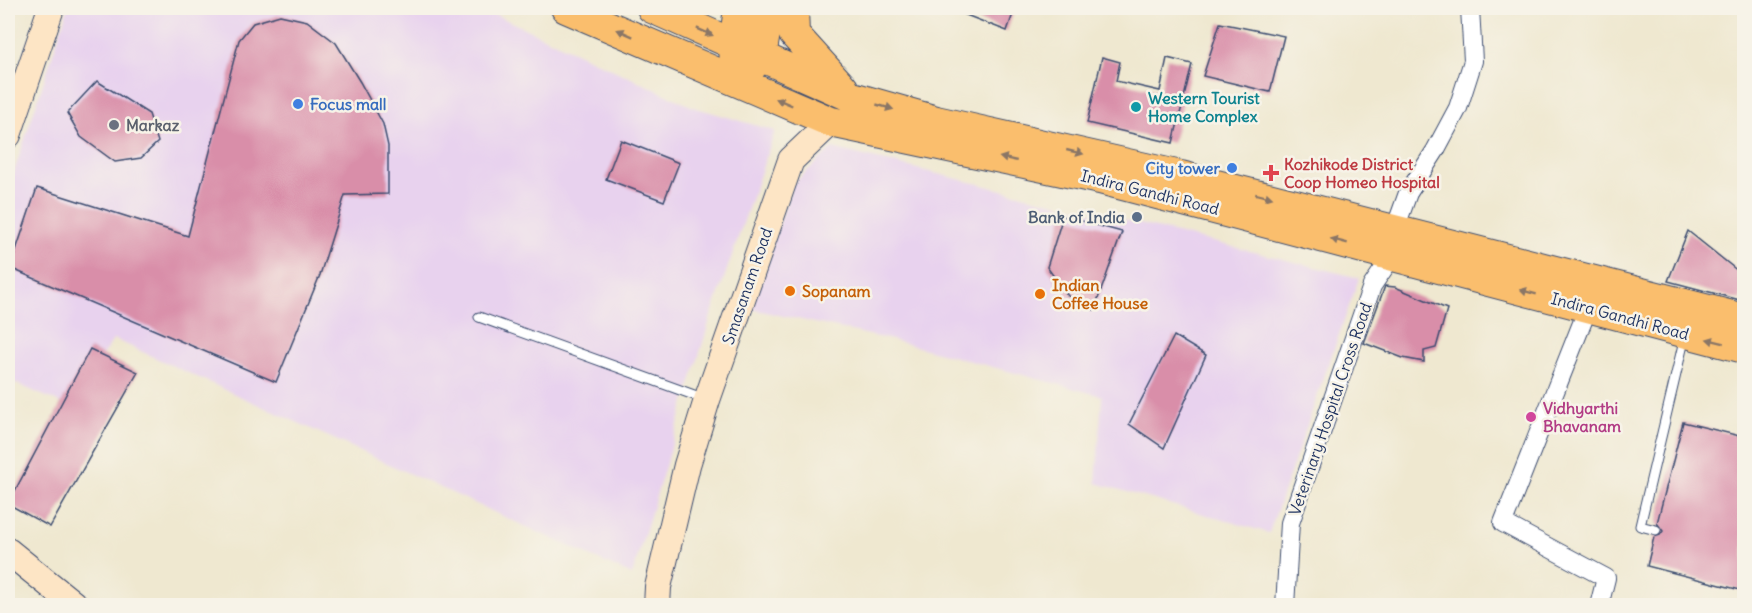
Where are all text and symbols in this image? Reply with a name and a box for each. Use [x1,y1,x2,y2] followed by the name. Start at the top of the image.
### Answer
[616,28,634,37] one-way arrow
[696,28,714,37] one-way arrow
[1148,88,1260,127] place label: Western Tourist Home Complex
[310,94,386,114] place label: Focus mall
[291,97,305,111] marker: Focus mall
[775,97,793,106] one-way arrow
[1129,100,1143,114] marker: Western Tourist Home Complex
[876,102,894,112] one-way arrow
[126,115,180,135] place label: Markaz
[107,118,121,132] marker: Markaz
[1065,147,1084,157] one-way arrow
[998,154,1017,163] one-way arrow
[1284,154,1440,193] place label: Kozhikode District Coop Homeo Hospital
[1145,158,1220,179] place label: City tower
[1225,161,1239,175] marker: City tower
[1262,164,1280,182] marker: Kozhikode District Coop Homeo Hospital
[1079,165,1221,219] street label: Indira Gandhi Road
[1255,192,1273,202] one-way arrow
[1028,207,1125,227] place label: Bank of India
[1130,210,1144,224] marker: Bank of India
[718,225,776,347] street label: Smasanam Road
[1330,236,1349,246] one-way arrow
[1052,275,1148,313] place label: Indian Coffee House
[802,281,871,302] place label: Sopanam
[783,284,797,298] marker: Sopanam
[1033,287,1047,301] marker: Indian Coffee House
[1519,287,1537,296] one-way arrow
[1549,288,1691,344] street label: Indira Gandhi Road
[1284,300,1376,518] street label: Veterinary Hospital Cross Road
[1706,335,1724,345] one-way arrow
[1543,398,1621,436] place label: Vidhyarthi Bhavanam
[1524,410,1538,424] marker: Vidhyarthi Bhavanam

